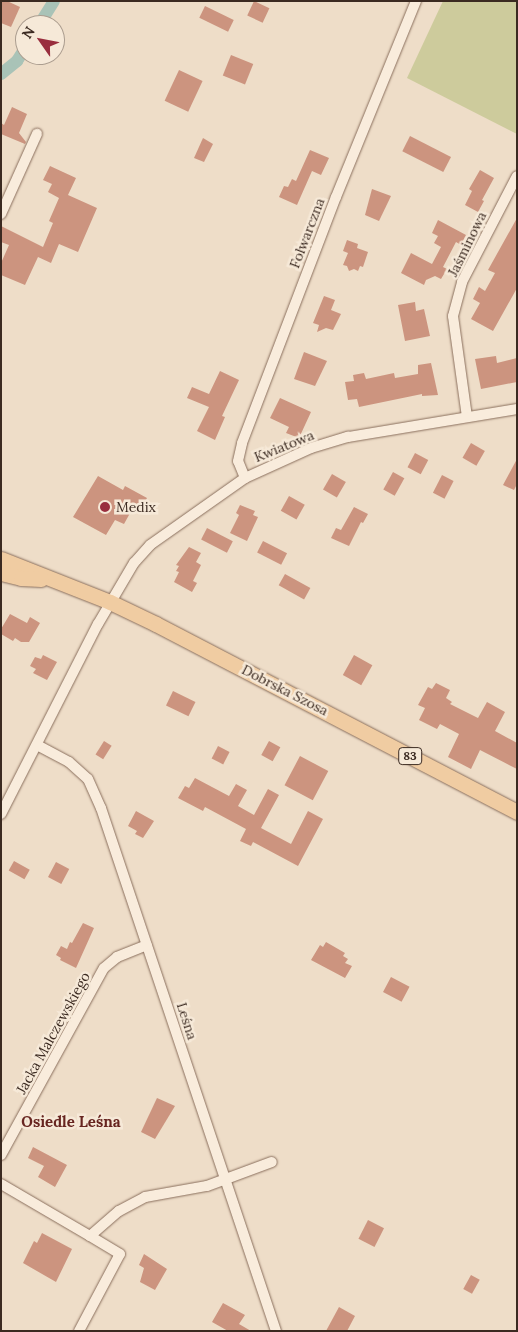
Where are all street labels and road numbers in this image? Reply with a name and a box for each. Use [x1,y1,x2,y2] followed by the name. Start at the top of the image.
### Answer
[286,196,328,270] street label: Folwarczna
[444,209,490,279] street label: Jaśminowa
[252,426,316,466] street label: Kwiatowa
[239,661,331,719] street label: Dobrska Szosa
[398,746,422,766] road number: 83
[13,969,93,1097] street label: Jacka Malczewskiego
[173,1000,201,1042] street label: Leśna

